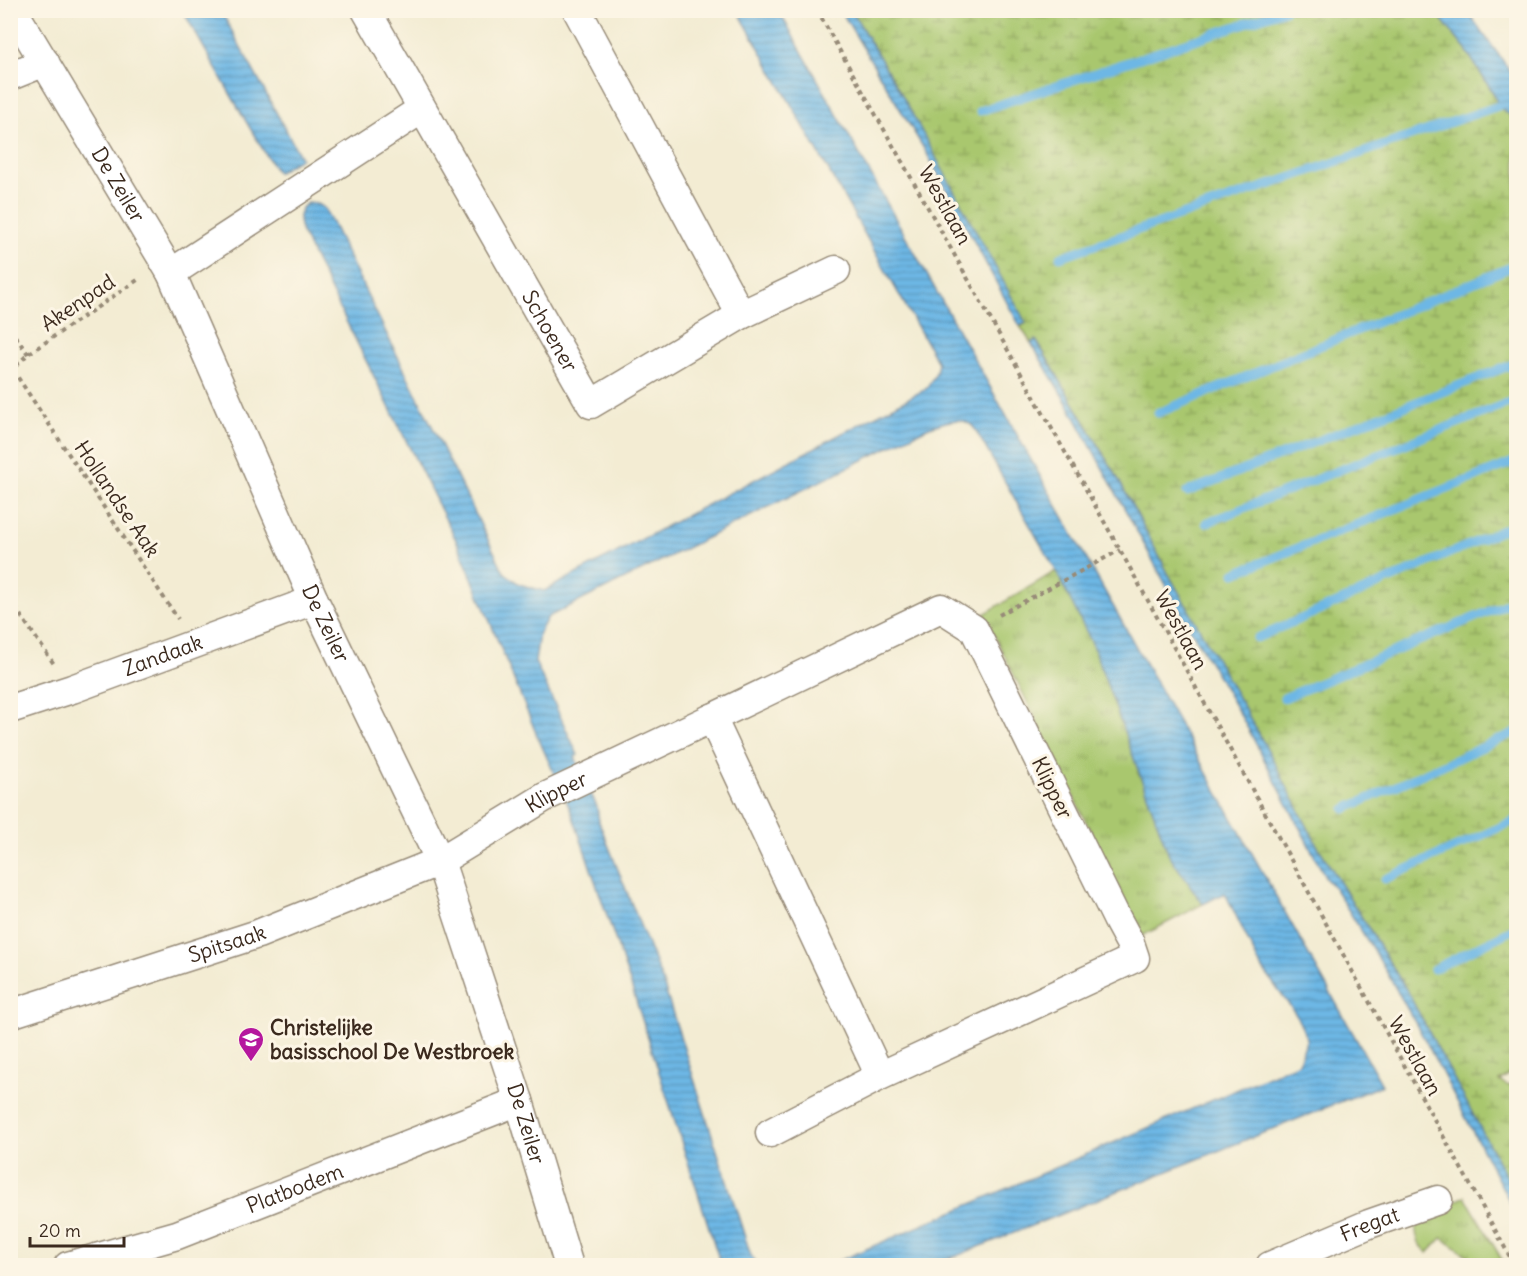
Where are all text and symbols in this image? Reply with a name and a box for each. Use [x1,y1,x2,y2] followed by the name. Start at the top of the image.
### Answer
[86,142,152,228] street label: De Zeiler
[913,160,978,249] street label: Westlaan
[35,268,120,337] street label: Akenpad
[516,285,584,377] street label: Schoener
[69,435,166,562] street label: Hollandse Aak
[296,580,356,667] street label: De Zeiler
[1149,585,1214,674] street label: Westlaan
[119,628,206,682] street label: Zandaak
[1026,752,1079,824] street label: Klipper
[520,765,592,819] street label: Klipper
[185,918,270,969] street label: Spitsaak
[1383,1011,1448,1100] street label: Westlaan
[270,1014,515,1065] place label: Christelijke basisschool De Westbroek
[236,1025,266,1063] school or university icon: Christelijke basisschool De Westbroek
[501,1080,551,1168] street label: De Zeiler
[242,1157,347,1219] street label: Platbodem
[1336,1201,1403,1248] street label: Fregat
[30,1210,124,1248] scale bar
[39,1219,81,1242] text: 20 m

